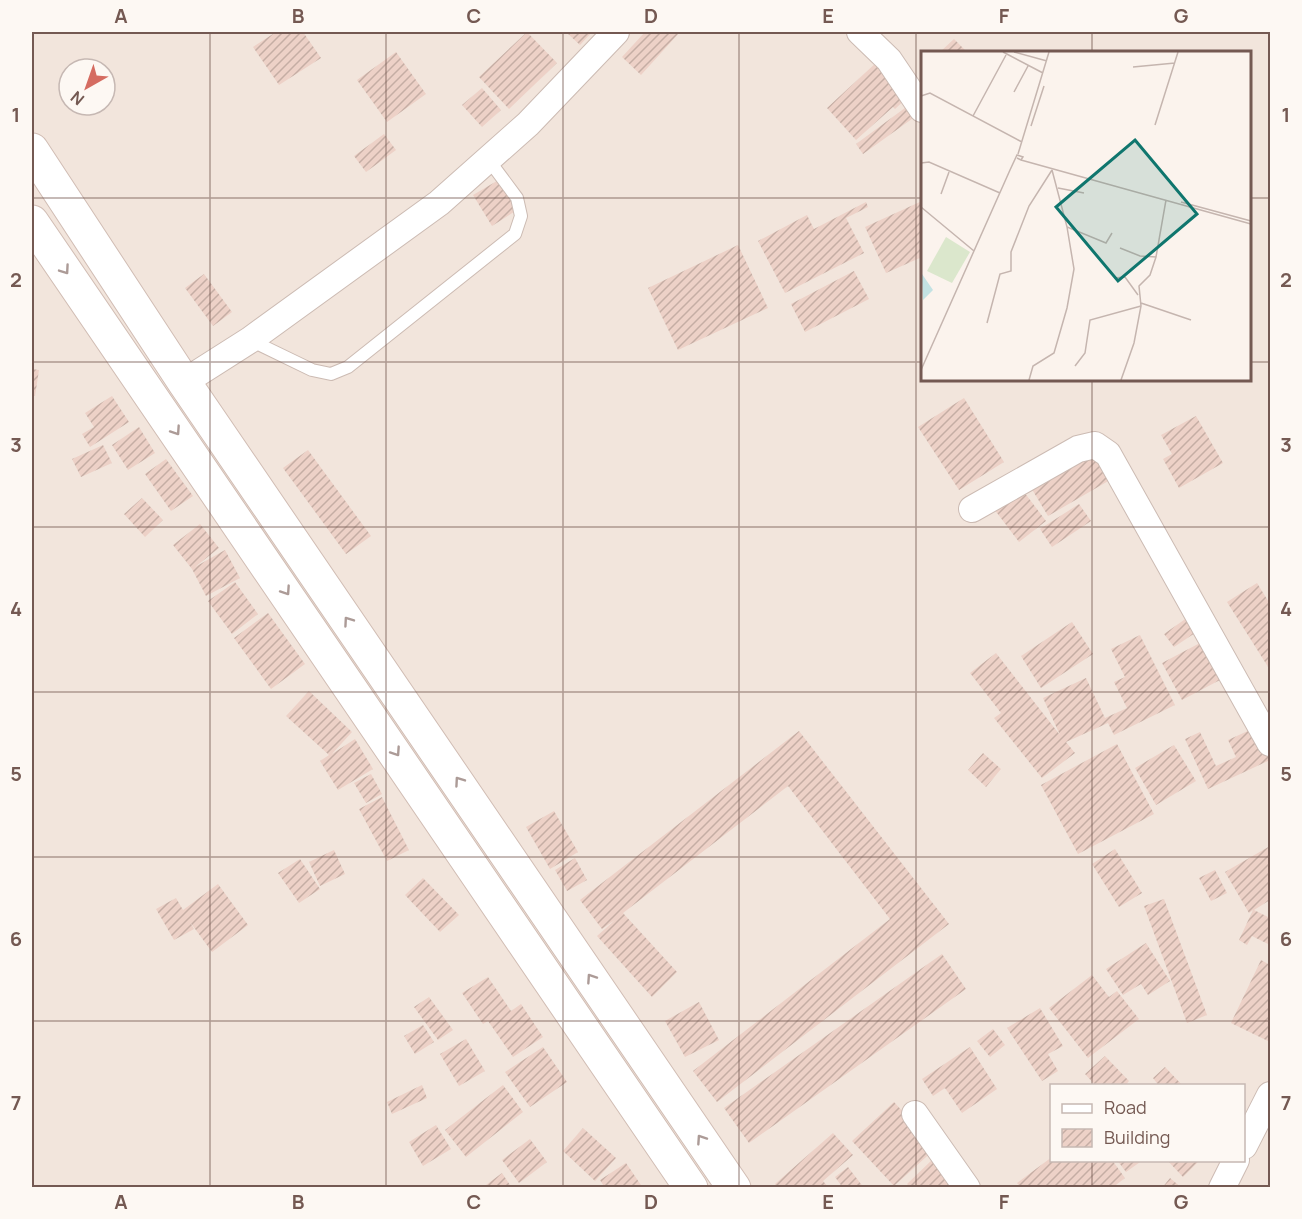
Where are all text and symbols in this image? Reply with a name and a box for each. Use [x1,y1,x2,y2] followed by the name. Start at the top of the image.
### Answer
[114,2,128,29] text: A
[292,2,305,29] text: B
[467,2,481,29] text: C
[644,2,658,29] text: D
[822,2,834,29] text: E
[999,2,1010,29] text: F
[1174,2,1189,29] text: G
[921,51,1251,381] inset map
[57,57,117,117] north arrow
[66,86,89,111] text: N
[12,101,20,128] text: 1
[1282,101,1290,128] text: 1
[58,263,69,274] one-way arrow
[10,266,22,293] text: 2
[1280,266,1292,293] text: 2
[169,424,180,435] one-way arrow
[10,431,22,458] text: 3
[1280,431,1292,458] text: 3
[279,585,290,596] one-way arrow
[10,595,22,622] text: 4
[1280,595,1292,622] text: 4
[344,616,355,627] one-way arrow
[389,746,400,757] one-way arrow
[10,760,22,787] text: 5
[1280,760,1292,787] text: 5
[455,777,466,788] one-way arrow
[10,925,22,952] text: 6
[1280,925,1292,952] text: 6
[587,974,598,985] one-way arrow
[1050,1084,1245,1162] legend
[11,1089,21,1116] text: 7
[1281,1089,1291,1116] text: 7
[1104,1095,1147,1119] text: Road
[1104,1125,1170,1149] text: Building
[697,1135,708,1146] one-way arrow
[114,1188,128,1215] text: A
[292,1188,305,1215] text: B
[467,1188,481,1215] text: C
[644,1188,658,1215] text: D
[822,1188,834,1215] text: E
[999,1188,1010,1215] text: F
[1174,1188,1189,1215] text: G

